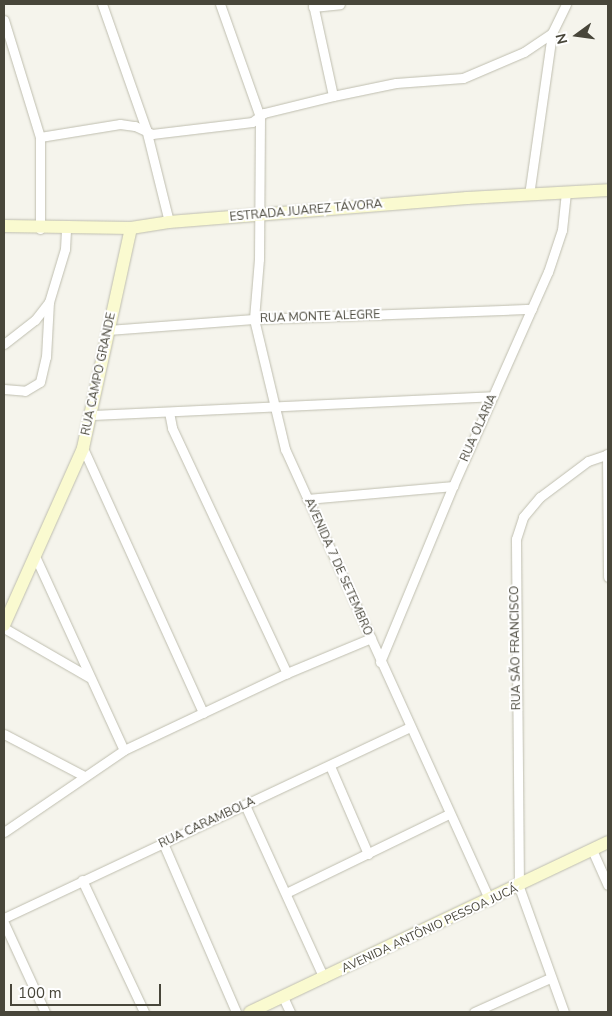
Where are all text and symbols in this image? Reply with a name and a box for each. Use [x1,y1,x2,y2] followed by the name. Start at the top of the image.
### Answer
[552,10,602,60] north arrow
[551,31,572,46] text: N
[229,197,383,225] street label: ESTRADA JUAREZ TÁVORA
[260,308,380,326] street label: RUA MONTE ALEGRE
[79,311,119,437] street label: RUA CAMPO GRANDE
[458,392,500,464] street label: RUA OLARIA
[301,496,375,638] street label: AVENIDA 7 DE SETEMBRO
[508,586,524,710] street label: RUA SÃO FRANCISCO
[157,794,257,852] street label: RUA CARAMBOLA
[339,882,521,976] street label: AVENIDA ANTÔNIO PESSOA JUCÁ
[12,974,164,1006] scale bar
[18,983,62,1003] text: 100 m

